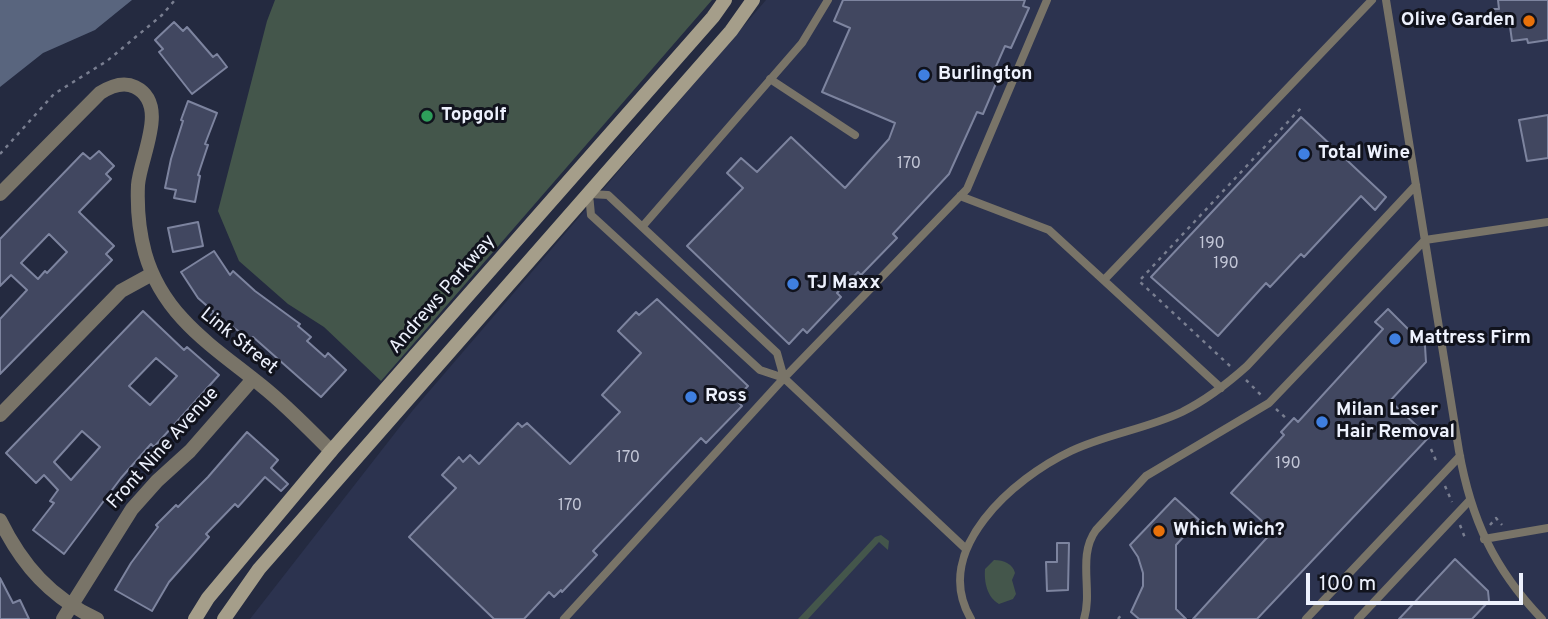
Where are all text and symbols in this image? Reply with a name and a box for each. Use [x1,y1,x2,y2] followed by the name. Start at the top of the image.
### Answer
[1401,10,1515,32] place label: Olive Garden
[1521,13,1537,29] marker: Olive Garden
[938,64,1033,86] place label: Burlington
[916,67,932,83] marker: Burlington
[441,105,506,127] place label: Topgolf
[419,108,435,124] marker: Topgolf
[1318,143,1410,165] place label: Total Wine
[1296,146,1312,162] marker: Total Wine
[897,155,921,175] house number: 170
[385,231,501,359] street label: Andrews Parkway
[1199,235,1225,255] house number: 190
[1213,255,1239,275] house number: 190
[807,273,881,295] place label: TJ Maxx
[785,276,801,292] marker: TJ Maxx
[195,304,281,380] street label: Link Street
[1409,328,1531,350] place label: Mattress Firm
[1387,331,1403,347] marker: Mattress Firm
[103,383,225,515] street label: Front Nine Avenue
[705,386,747,408] place label: Ross
[683,389,699,405] marker: Ross
[1336,400,1455,444] place label: Milan Laser Hair Removal
[1314,414,1330,430] marker: Milan Laser Hair Removal
[616,449,640,469] house number: 170
[1275,455,1301,475] house number: 190
[558,497,582,517] house number: 170
[1173,520,1285,542] place label: Which Wich?
[1151,523,1167,539] marker: Which Wich?
[1310,560,1527,604] scale bar
[1319,571,1376,598] text: 100 m

